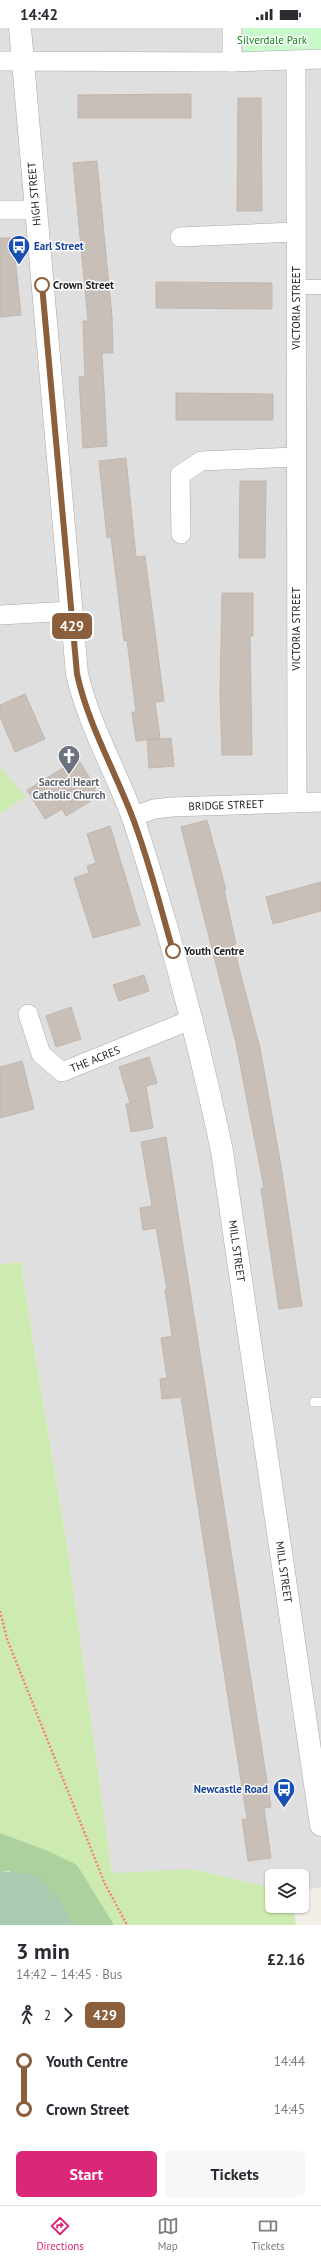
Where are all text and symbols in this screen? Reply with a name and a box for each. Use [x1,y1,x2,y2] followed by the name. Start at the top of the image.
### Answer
[20,5,58,24] text: 14:42
[237,33,308,47] park label: Silverdale Park
[24,161,44,227] street label: HIGH STREET
[6,233,32,266] bus stop icon: Earl Street
[34,239,84,253] place label: Earl Street
[289,266,303,351] street label: VICTORIA STREET
[34,277,50,293] marker: Crown Street
[53,278,114,292] place label: Crown Street
[289,587,303,672] street label: VICTORIA STREET
[49,613,95,639] line badge: 429
[60,617,84,635] text: 429
[56,743,82,776] church icon: Sacred Heart Catholic Church
[32,775,106,802] place label: Sacred Heart Catholic Church
[188,797,264,813] street label: BRIDGE STREET
[165,943,181,959] marker: Youth Centre
[183,944,245,958] place label: Youth Centre
[68,1043,122,1075] street label: THE ACRES
[226,1219,248,1283] street label: MILL STREET
[273,1540,295,1604] street label: MILL STREET
[271,1776,297,1809] bus stop icon: Newcastle Road
[194,1782,268,1796] place label: Newcastle Road
[265,1869,309,1913] map controls
[265,1869,309,1913] button: layers
[16,1937,70,1965] text: 3 min
[267,1950,305,1969] text: £2.16
[16,1966,122,1983] text: 14:42 – 14:45 · Bus
[16,2004,38,2026] icon: walk
[57,2004,79,2026] icon: forward
[93,2006,117,2024] text: 429
[44,2007,51,2024] text: 2
[46,2052,128,2071] text: Youth Centre
[274,2053,305,2070] text: 14:44
[46,2100,129,2119] text: Crown Street
[274,2101,305,2118] text: 14:45
[16,2151,157,2197] button: Start
[165,2151,305,2197] button: Tickets
[36,2215,84,2253] tab: Directions
[157,2215,179,2253] tab: Map
[251,2215,285,2253] tab: Tickets

